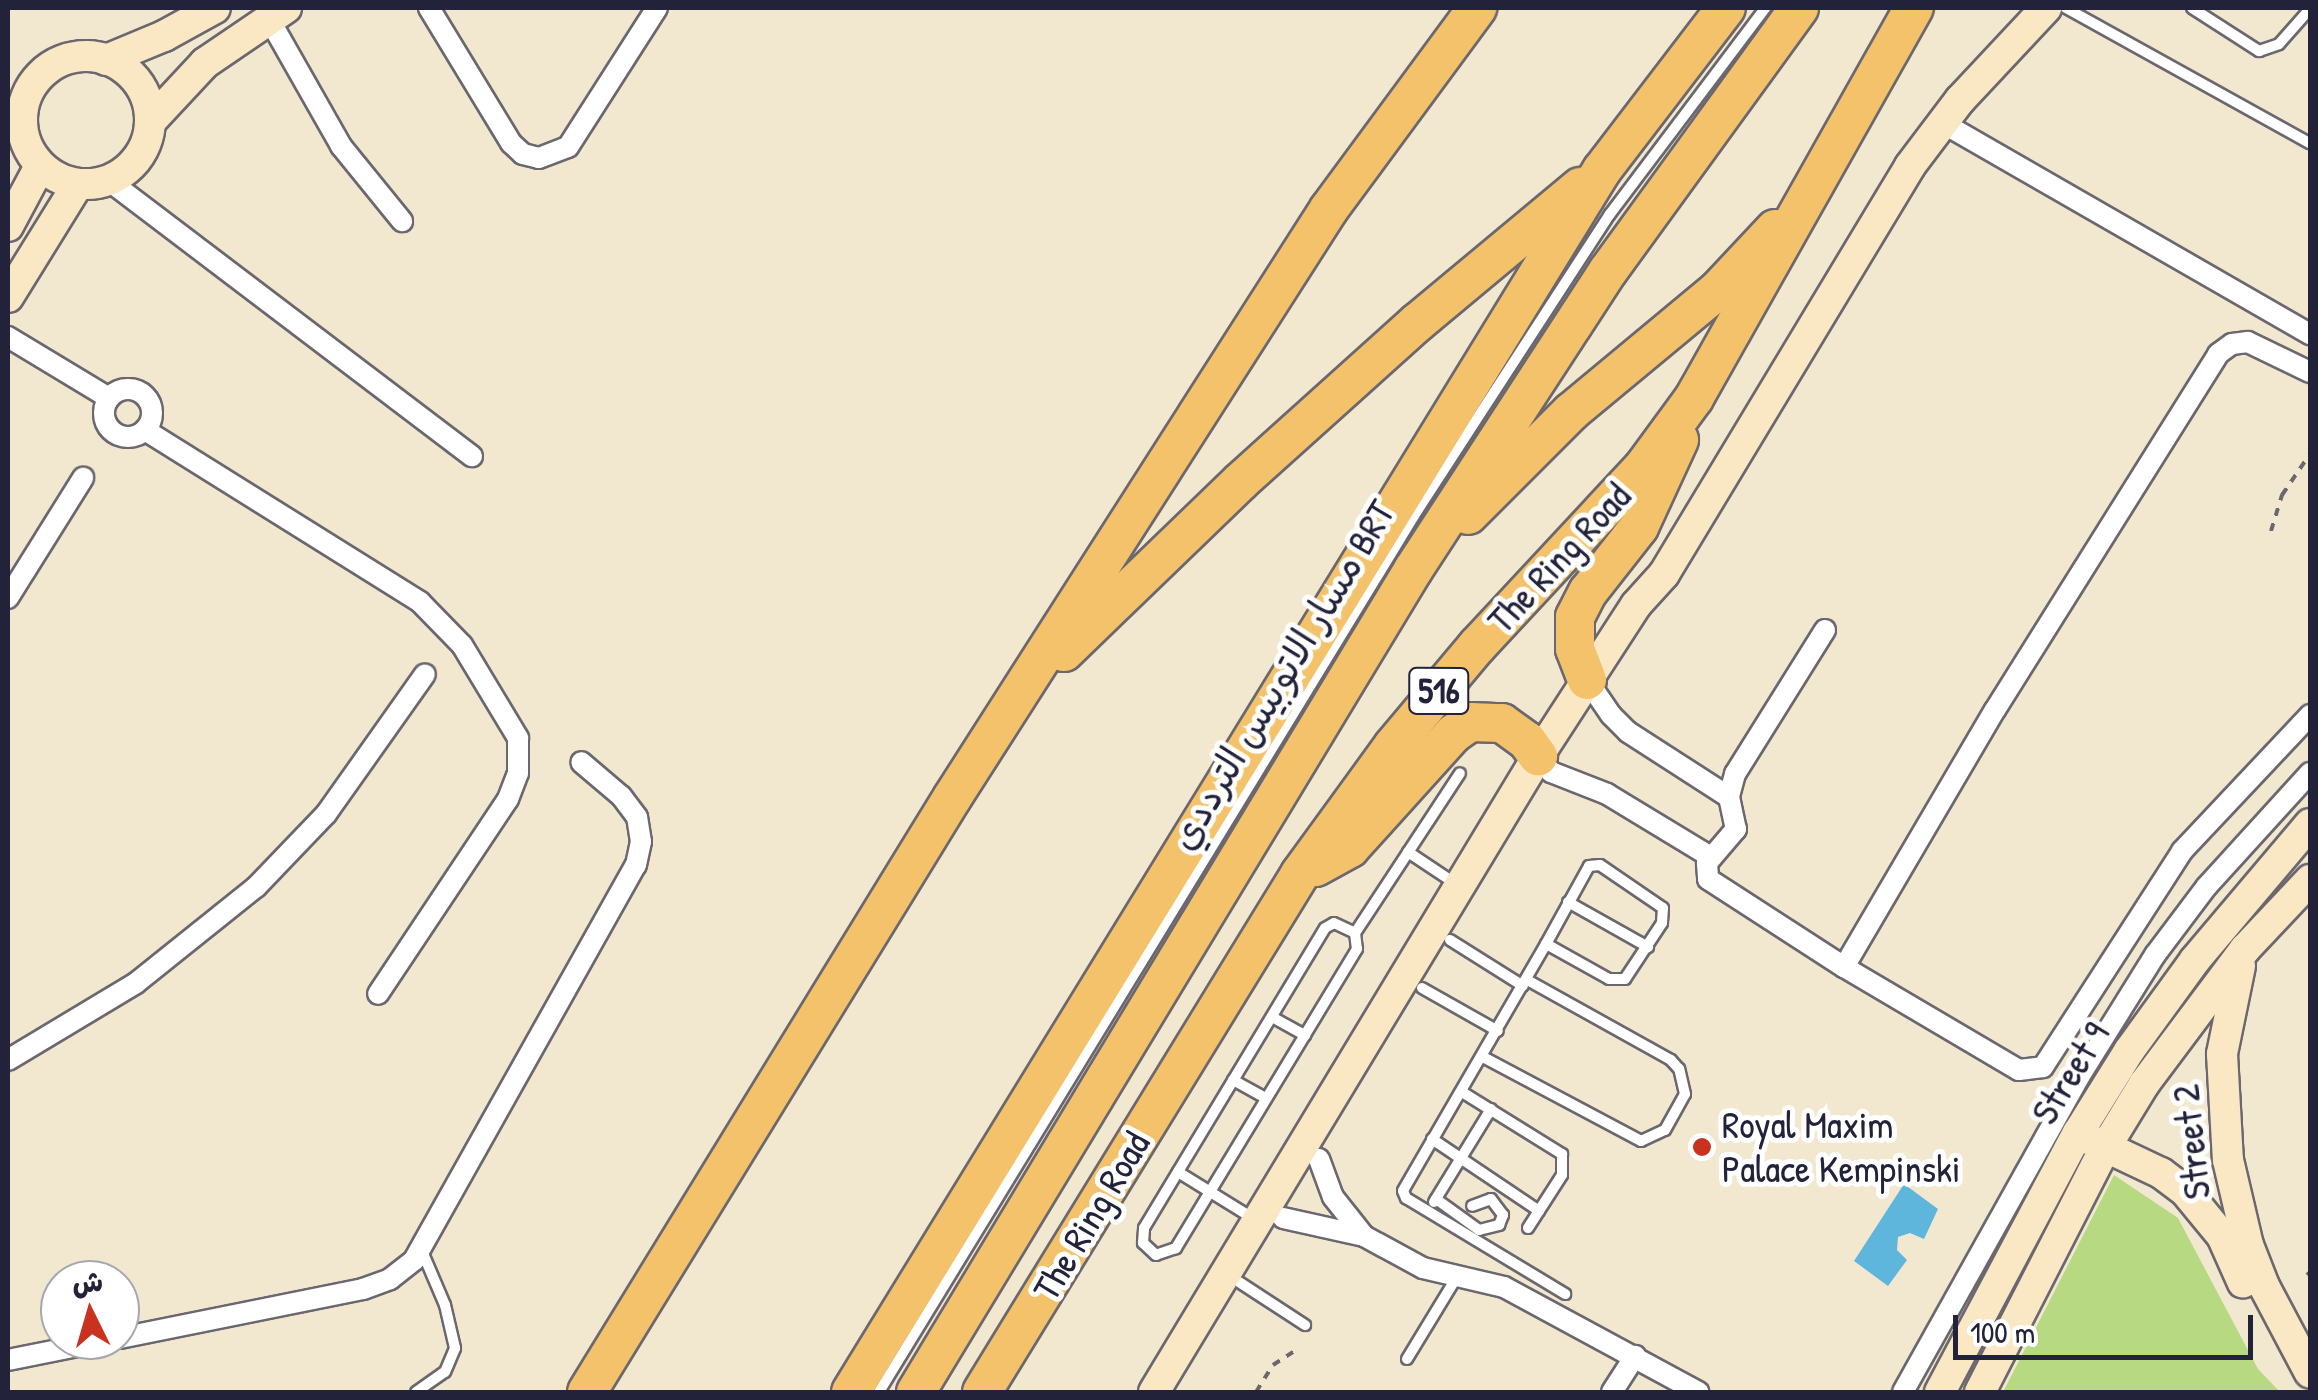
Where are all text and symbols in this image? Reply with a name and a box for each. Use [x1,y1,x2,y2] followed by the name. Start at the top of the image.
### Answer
[1478,474,1640,642] street label: The Ring Road
[1160,492,1404,858] street label: مسار الاتوبيس الترددي BRT
[1406,661,1472,721] road number: 516
[2021,1014,2119,1132] street label: Street 9
[2162,1082,2220,1202] street label: Street 2
[1722,1102,1960,1192] place label: Royal Maxim Palace Kempinski
[1023,1123,1159,1309] street label: The Ring Road
[1691,1136,1713,1158] marker: Royal Maxim Palace Kempinski
[40,1260,140,1360] north arrow
[71,1262,105,1302] text: ش
[1958,1295,2258,1357] scale bar
[1970,1312,2035,1352] text: 100 m

